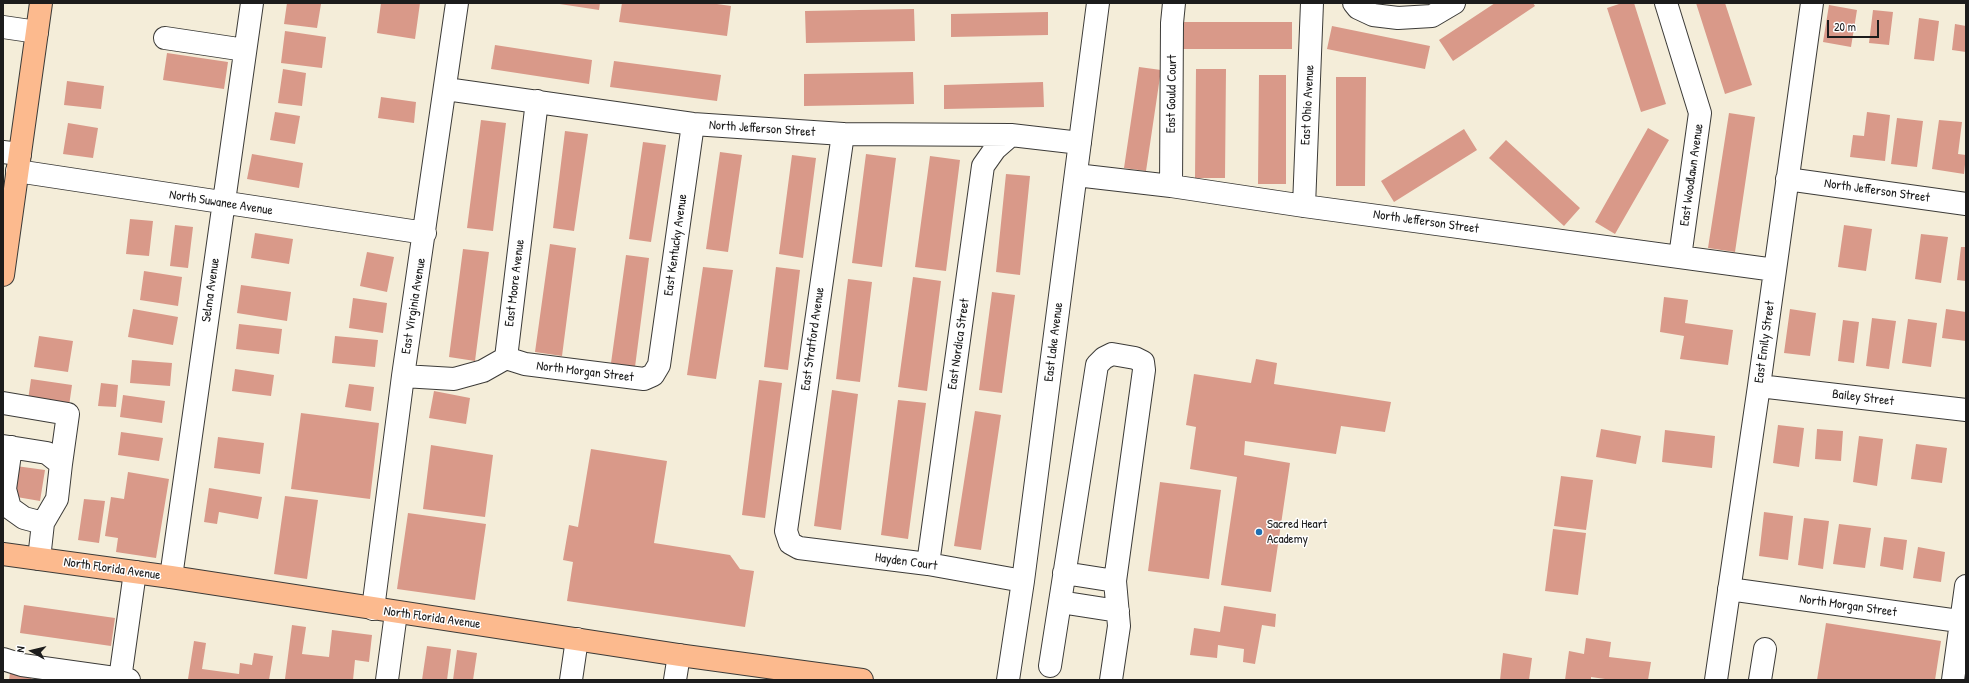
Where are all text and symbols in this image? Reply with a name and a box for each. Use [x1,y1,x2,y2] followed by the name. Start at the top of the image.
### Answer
[1829,12,1881,38] scale bar
[1834,18,1856,35] text: 20 m
[1164,55,1180,133] street label: East Gould Court
[1298,65,1318,145] street label: East Ohio Avenue
[708,118,816,140] street label: North Jefferson Street
[1677,123,1707,227] street label: East Woodlawn Avenue
[1823,176,1931,206] street label: North Jefferson Street
[168,187,274,219] street label: North Suwanee Avenue
[661,193,691,297] street label: East Kentucky Avenue
[1372,207,1480,237] street label: North Jefferson Street
[502,239,528,327] street label: East Moore Avenue
[199,257,223,323] street label: Selma Avenue
[399,257,429,355] street label: East Virginia Avenue
[798,286,828,392] street label: East Stratford Avenue
[945,297,973,391] street label: East Nordica Street
[1751,300,1779,384] street label: East Emily Street
[1041,301,1067,383] street label: East Lake Avenue
[535,358,635,386] street label: North Morgan Street
[1831,386,1895,410] street label: Bailey Street
[1267,517,1327,548] place label: Sacred Heart Academy
[1254,527,1264,537] marker: Sacred Heart Academy
[874,550,938,574] street label: Hayden Court
[63,554,161,584] street label: North Florida Avenue
[1798,591,1898,621] street label: North Morgan Street
[383,603,481,633] street label: North Florida Avenue
[12,631,52,671] north arrow
[13,645,27,653] text: N

